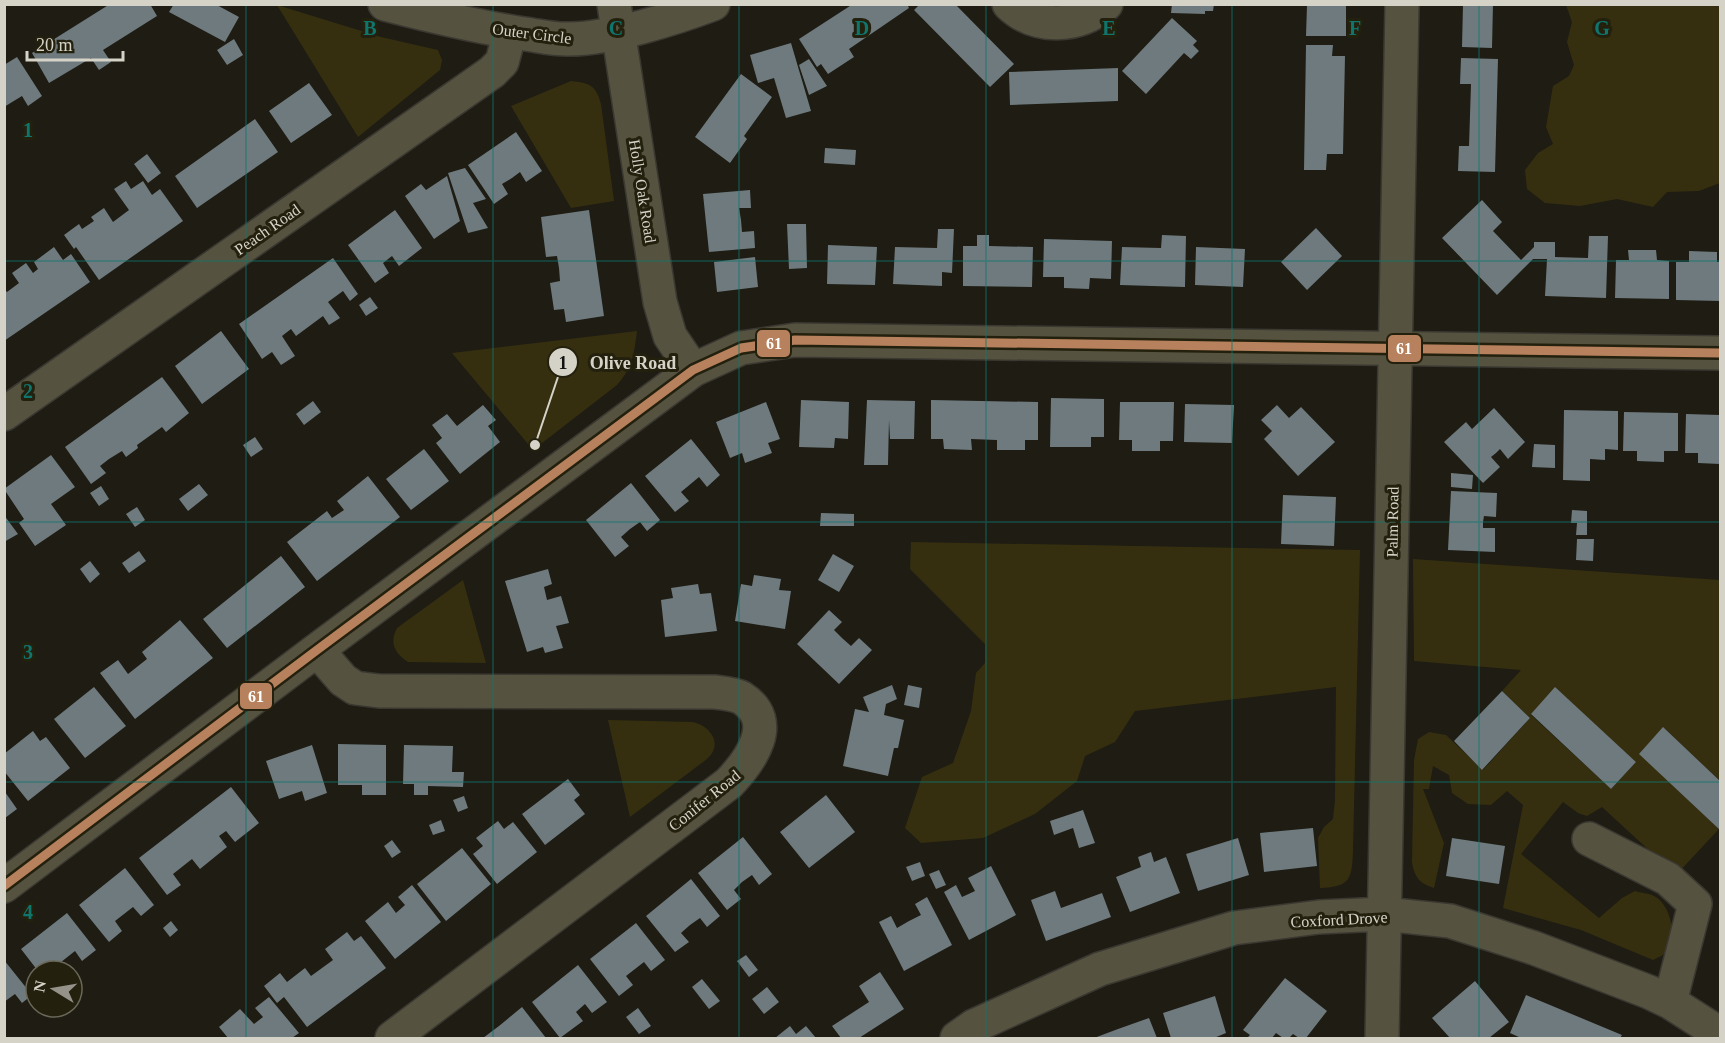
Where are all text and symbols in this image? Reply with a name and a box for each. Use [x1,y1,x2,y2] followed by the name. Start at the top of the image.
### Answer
[363,17,377,39] text: B
[609,17,623,39] text: C
[855,17,869,39] text: D
[1102,17,1116,39] text: E
[1349,17,1361,39] text: F
[1594,17,1610,39] text: G
[491,20,572,47] street label: Outer Circle
[27,24,123,62] scale bar
[36,35,73,55] text: 20 m
[23,119,33,141] text: 1
[625,138,659,244] street label: Holly Oak Road
[231,201,303,258] street label: Peach Road
[756,329,791,358] line badge: 61
[1387,334,1422,363] line badge: 61
[766,335,782,352] text: 61
[1396,340,1412,357] text: 61
[548,344,689,380] callout: Olive Road
[559,353,568,373] text: 1
[590,353,676,373] text: Olive Road
[23,380,33,402] text: 2
[1383,487,1402,557] street label: Palm Road
[23,641,33,663] text: 3
[239,682,273,710] line badge: 61
[248,688,264,705] text: 61
[665,767,743,834] street label: Conifer Road
[23,901,33,923] text: 4
[1290,908,1388,931] street label: Coxford Drove
[24,959,84,1019] north arrow
[30,979,49,994] text: N

